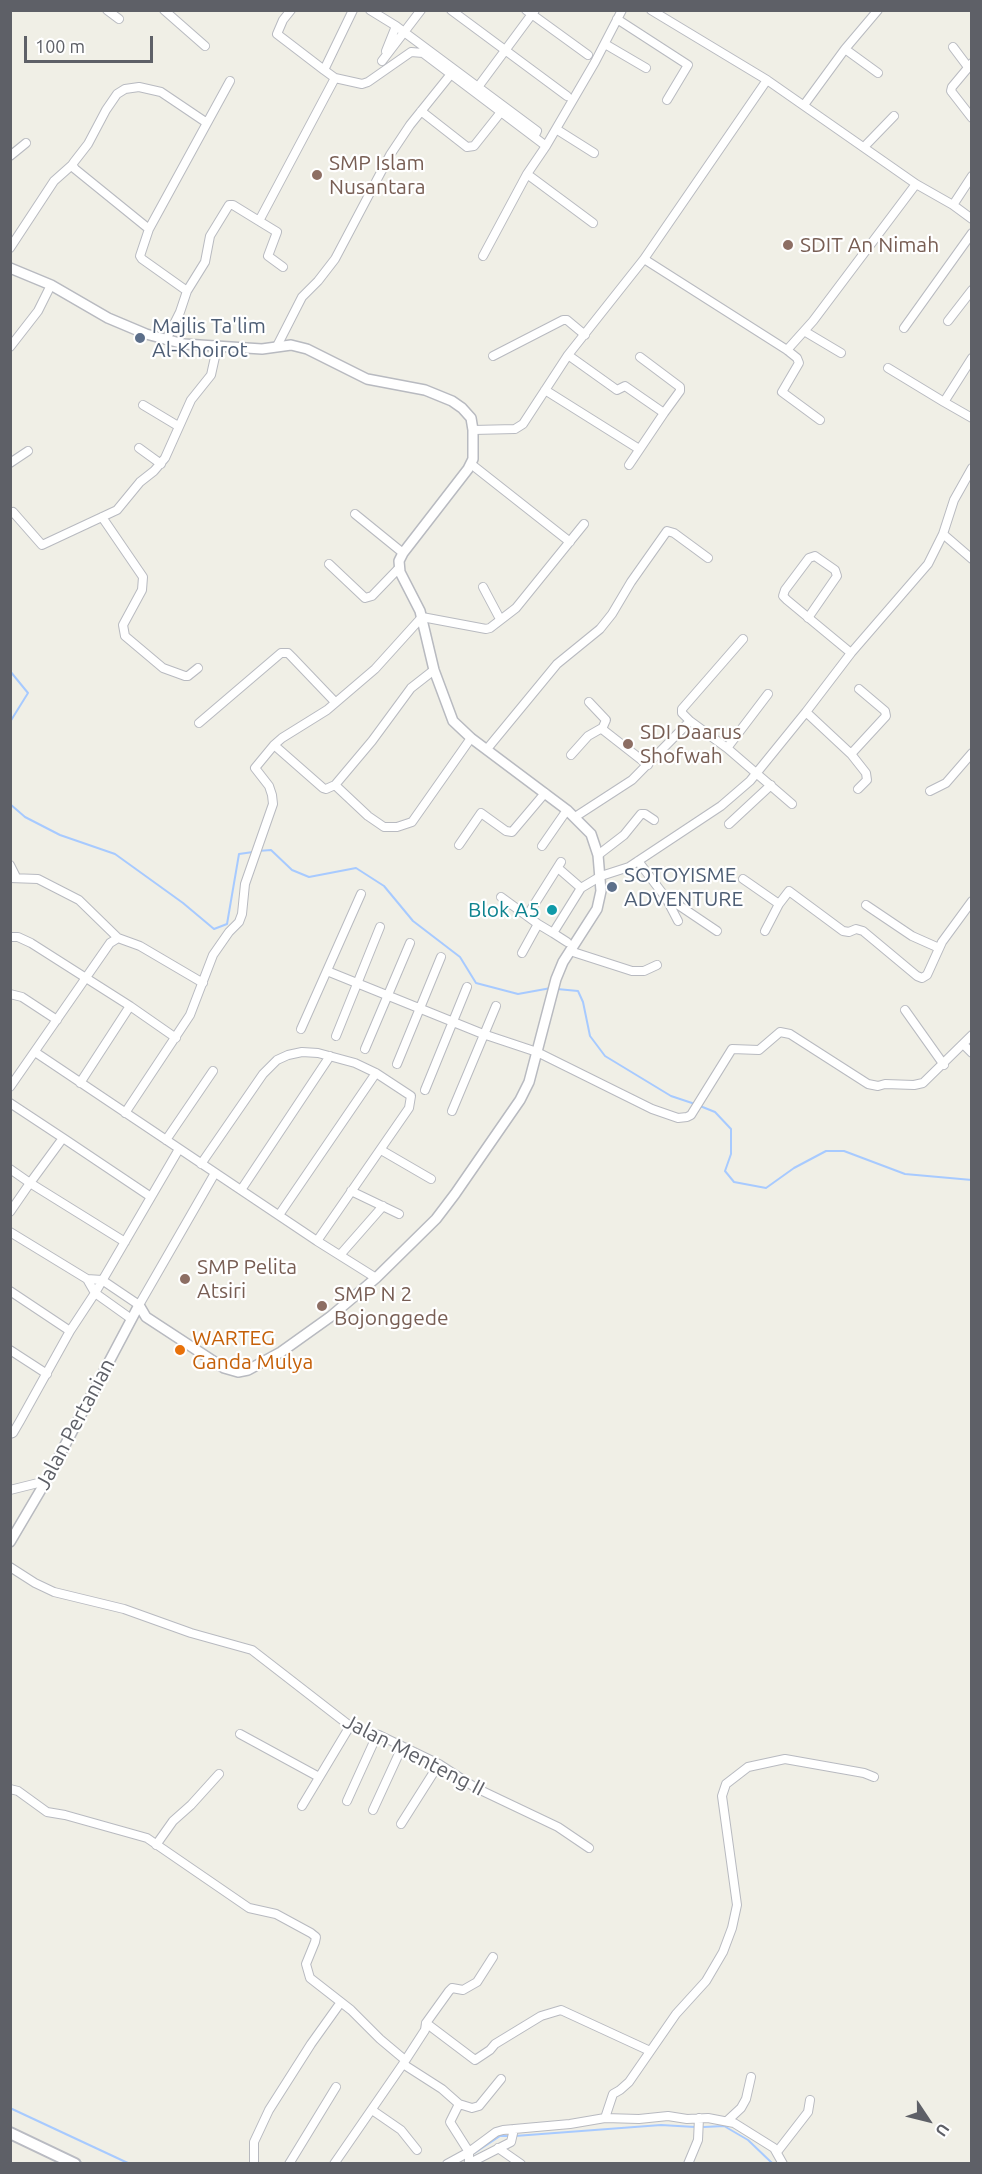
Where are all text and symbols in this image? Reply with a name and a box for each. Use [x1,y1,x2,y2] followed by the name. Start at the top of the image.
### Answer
[27,24,156,62] scale bar
[35,36,85,56] text: 100 m
[329,150,426,200] place label: SMP Islam Nusantara
[310,168,324,182] marker: SMP Islam Nusantara
[800,232,939,258] place label: SDIT An Nimah
[781,238,795,252] marker: SDIT An Nimah
[152,313,266,363] place label: Majlis Ta'lim Al-Khoirot
[133,331,147,345] marker: Majlis Ta'lim Al-Khoirot
[640,719,741,769] place label: SDI Daarus Shofwah
[621,737,635,751] marker: SDI Daarus Shofwah
[624,862,743,912] place label: SOTOYISME ADVENTURE
[605,880,619,894] marker: SOTOYISME ADVENTURE
[468,897,540,923] place label: Blok A5
[545,903,559,917] marker: Blok A5
[197,1254,297,1304] place label: SMP Pelita Atsiri
[178,1272,192,1286] marker: SMP Pelita Atsiri
[334,1281,449,1331] place label: SMP N 2 Bojonggede
[315,1299,329,1313] marker: SMP N 2 Bojonggede
[192,1325,313,1375] place label: WARTEG Ganda Mulya
[173,1343,187,1357] marker: WARTEG Ganda Mulya
[30,1354,120,1494] street label: Jalan Pertanian
[339,1708,489,1802] street label: Jalan Menteng II
[898,2090,958,2150] north arrow
[932,2121,953,2140] text: U

